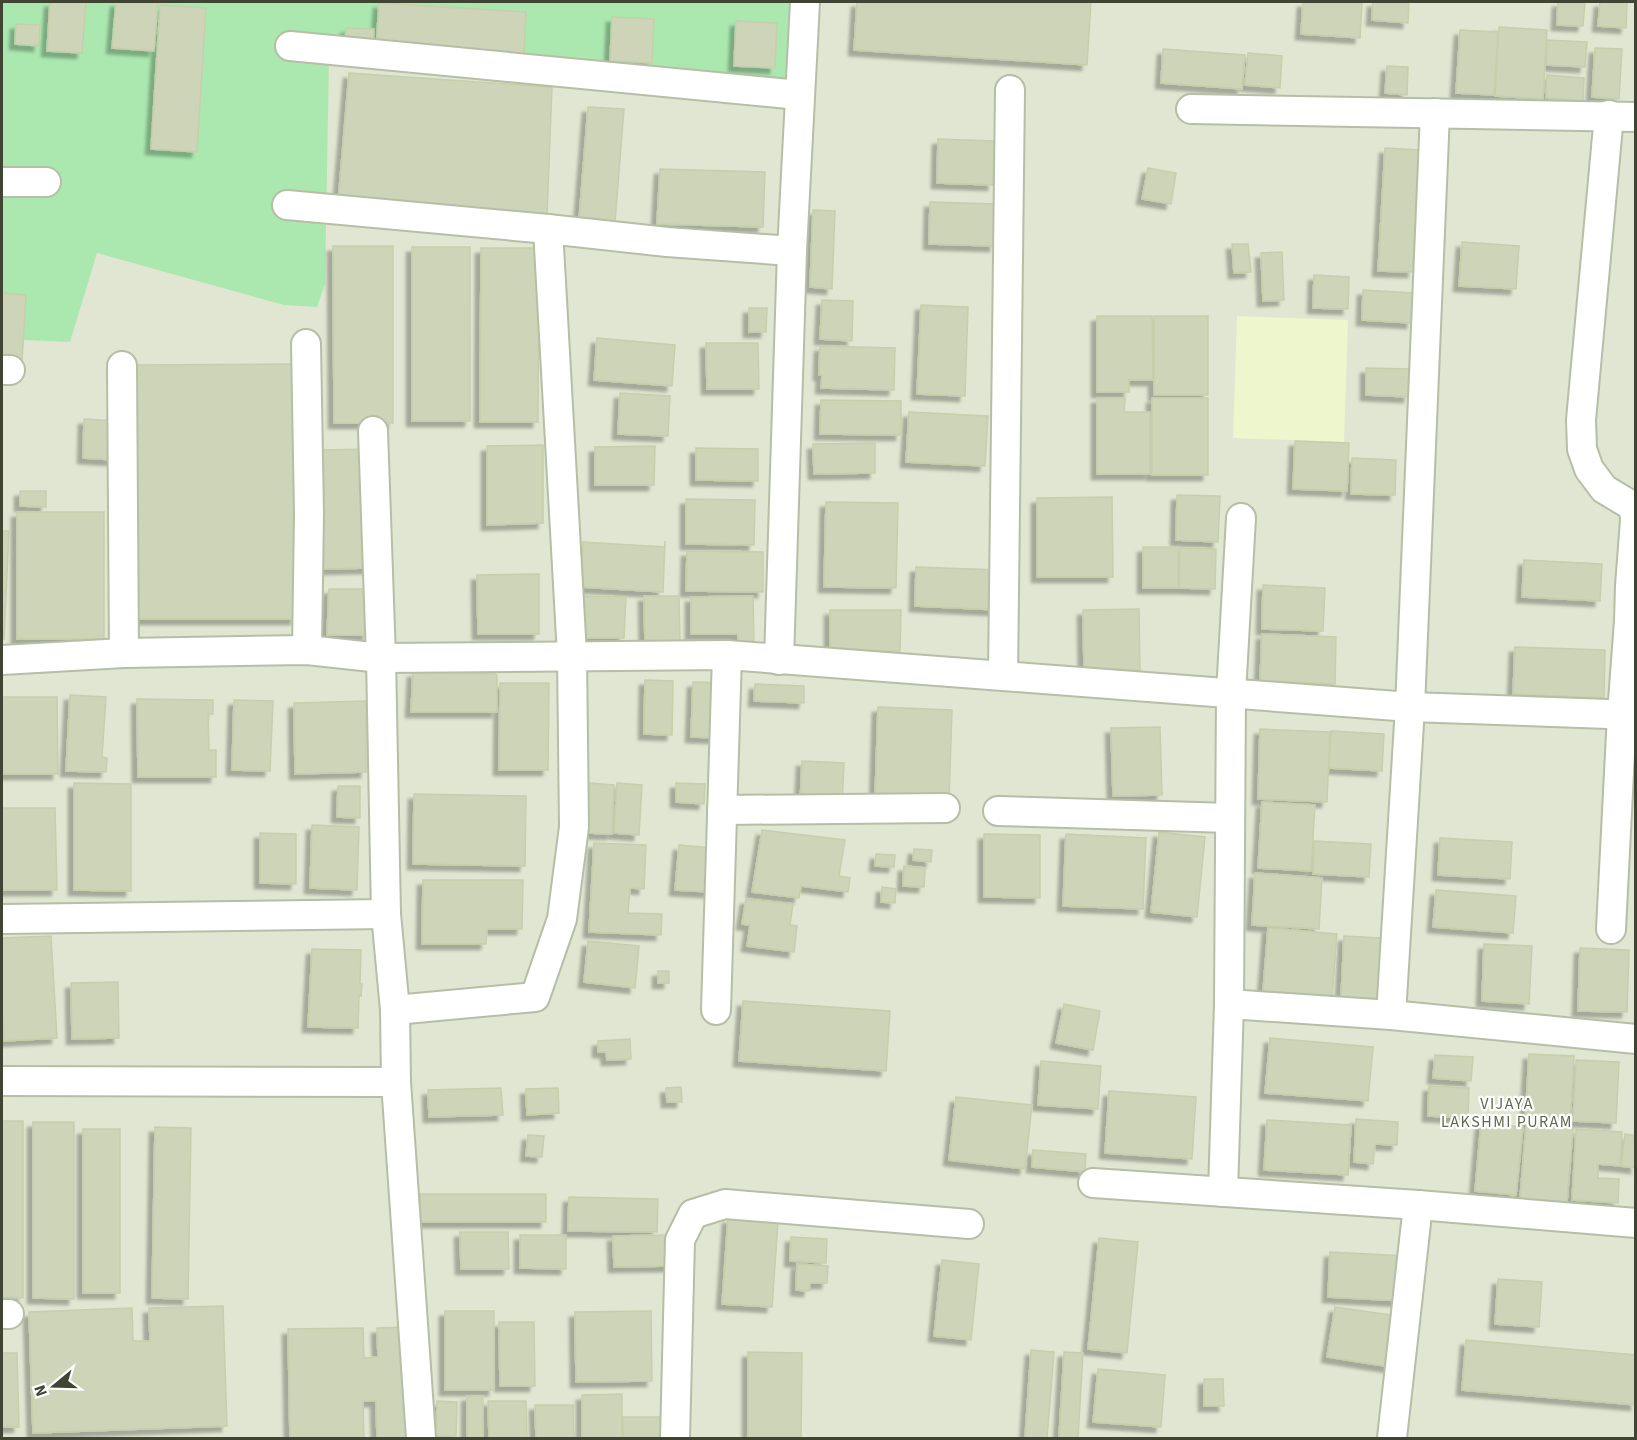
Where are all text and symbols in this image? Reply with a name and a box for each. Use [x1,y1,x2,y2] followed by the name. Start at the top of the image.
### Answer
[1441,1093,1573,1133] district label: VIJAYA LAKSHMI PURAM
[24,1356,84,1416] north arrow
[29,1382,53,1399] text: N

